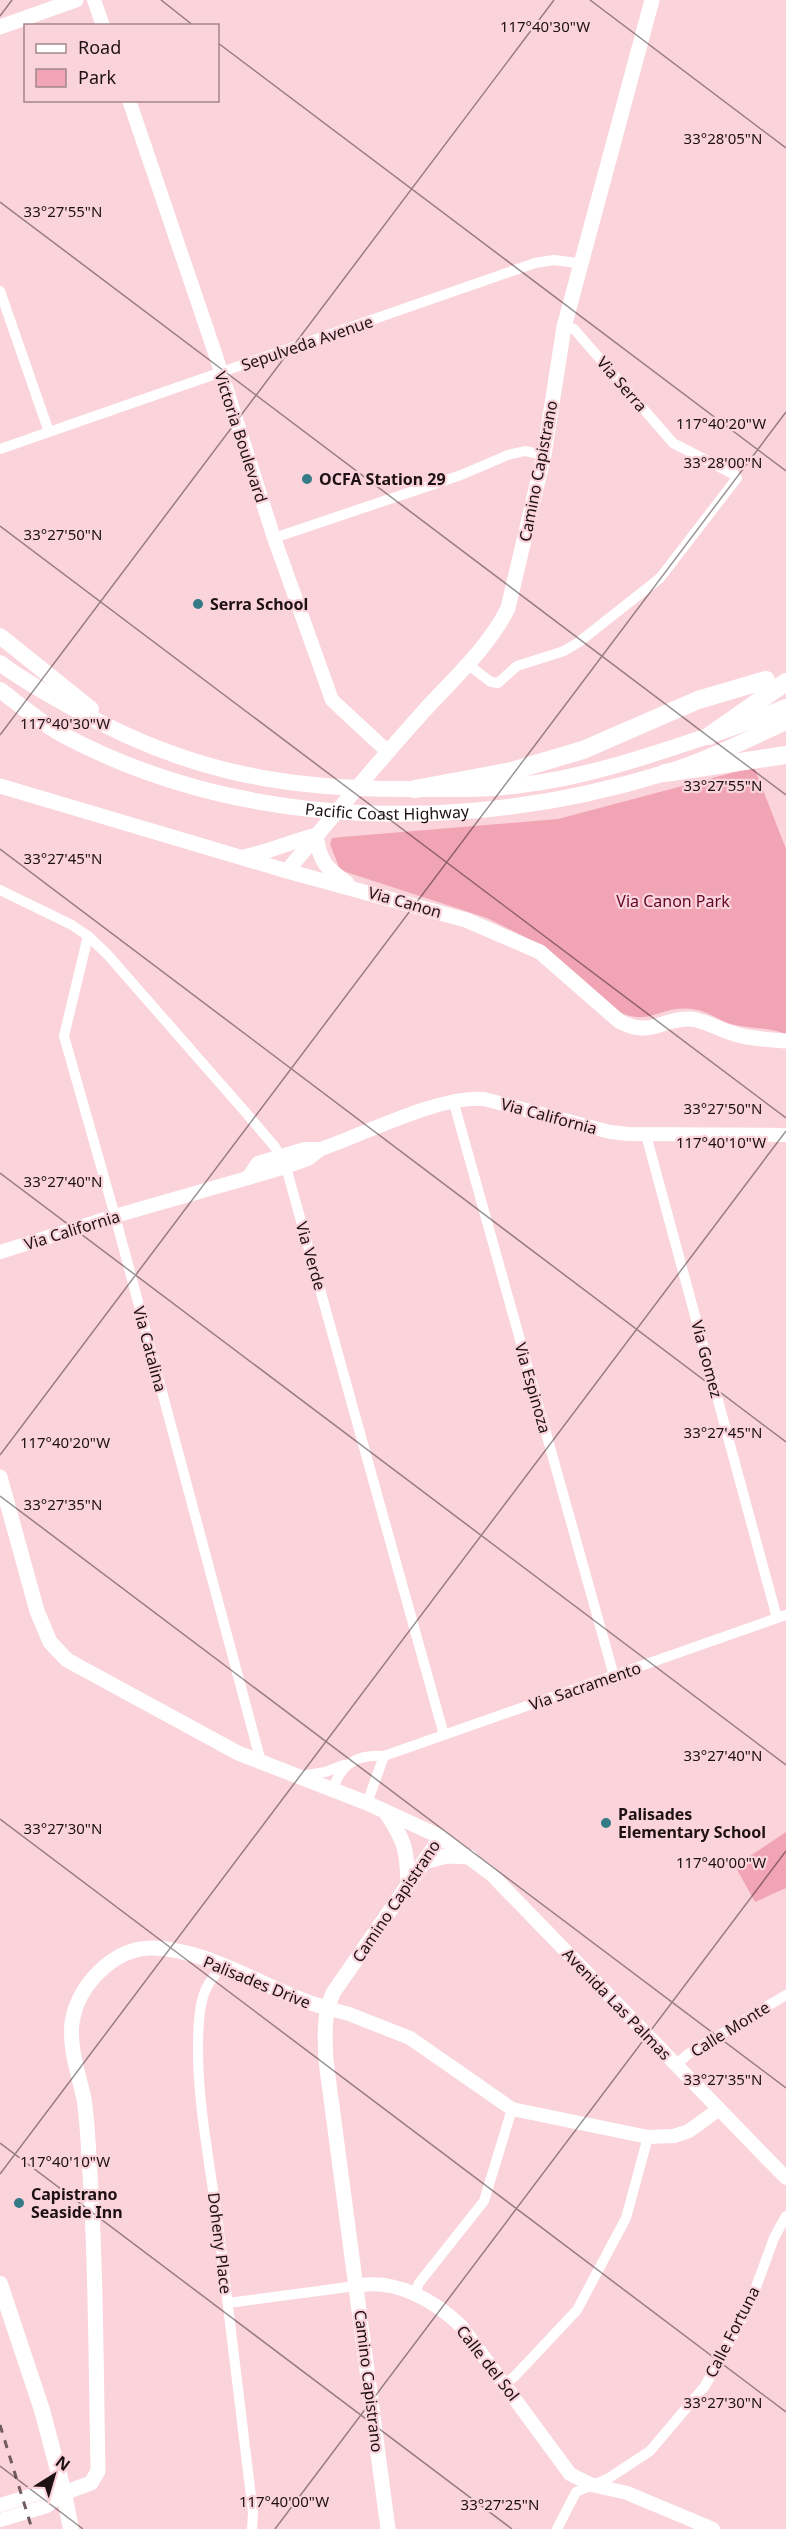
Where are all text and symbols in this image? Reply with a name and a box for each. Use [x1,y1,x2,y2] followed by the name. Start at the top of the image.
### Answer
[500,16,590,36] text: 117°40'30"W
[24,24,219,102] legend
[78,35,121,59] text: Road
[78,65,116,89] text: Park
[684,128,762,148] text: 33°28'05"N
[24,201,102,221] text: 33°27'55"N
[238,310,376,376] street label: Sepulveda Avenue
[592,352,652,416] street label: Via Serra
[209,369,273,505] street label: Victoria Boulevard
[514,399,562,543] street label: Camino Capistrano
[676,413,766,433] text: 117°40'20"W
[684,452,762,472] text: 33°28'00"N
[319,468,446,490] place label: OCFA Station 29
[300,472,314,486] marker: OCFA Station 29
[24,524,102,544] text: 33°27'50"N
[210,593,308,615] place label: Serra School
[191,597,205,611] marker: Serra School
[20,713,110,733] text: 117°40'30"W
[684,775,762,795] text: 33°27'55"N
[304,798,471,825] street label: Pacific Coast Highway
[24,848,102,868] text: 33°27'45"N
[366,881,444,923] street label: Via Canon
[616,890,730,912] park label: Via Canon Park
[498,1093,600,1139] street label: Via California
[684,1098,762,1118] text: 33°27'50"N
[676,1132,766,1152] text: 117°40'10"W
[24,1171,102,1191] text: 33°27'40"N
[21,1205,123,1255] street label: Via California
[291,1219,331,1293] street label: Via Verde
[128,1304,172,1394] street label: Via Catalina
[686,1318,728,1400] street label: Via Gomez
[510,1340,556,1436] street label: Via Espinoza
[684,1422,762,1442] text: 33°27'45"N
[20,1432,110,1452] text: 117°40'20"W
[24,1494,102,1514] text: 33°27'35"N
[526,1657,644,1715] street label: Via Sacramento
[684,1745,762,1765] text: 33°27'40"N
[618,1803,766,1843] place label: Palisades Elementary School
[599,1816,613,1830] marker: Palisades Elementary School
[24,1818,102,1838] text: 33°27'30"N
[347,1835,445,1967] street label: Camino Capistrano
[676,1852,766,1872] text: 117°40'00"W
[558,1943,676,2065] street label: Avenida Las Palmas
[200,1950,314,2014] street label: Palisades Drive
[686,1996,774,2062] street label: Calle Monte
[684,2069,762,2089] text: 33°27'35"N
[20,2151,110,2171] text: 117°40'10"W
[31,2183,123,2223] place label: Capistrano Seaside Inn
[203,2191,237,2295] street label: Doheny Place
[12,2196,26,2210] marker: Capistrano Seaside Inn
[700,2283,764,2381] street label: Calle Fortuna
[349,2309,389,2453] street label: Camino Capistrano
[452,2321,524,2405] street label: Calle del Sol
[684,2392,762,2412] text: 33°27'30"N
[24,2445,84,2505] north arrow
[51,2450,75,2476] text: N
[239,2491,329,2511] text: 117°40'00"W
[461,2494,539,2514] text: 33°27'25"N

